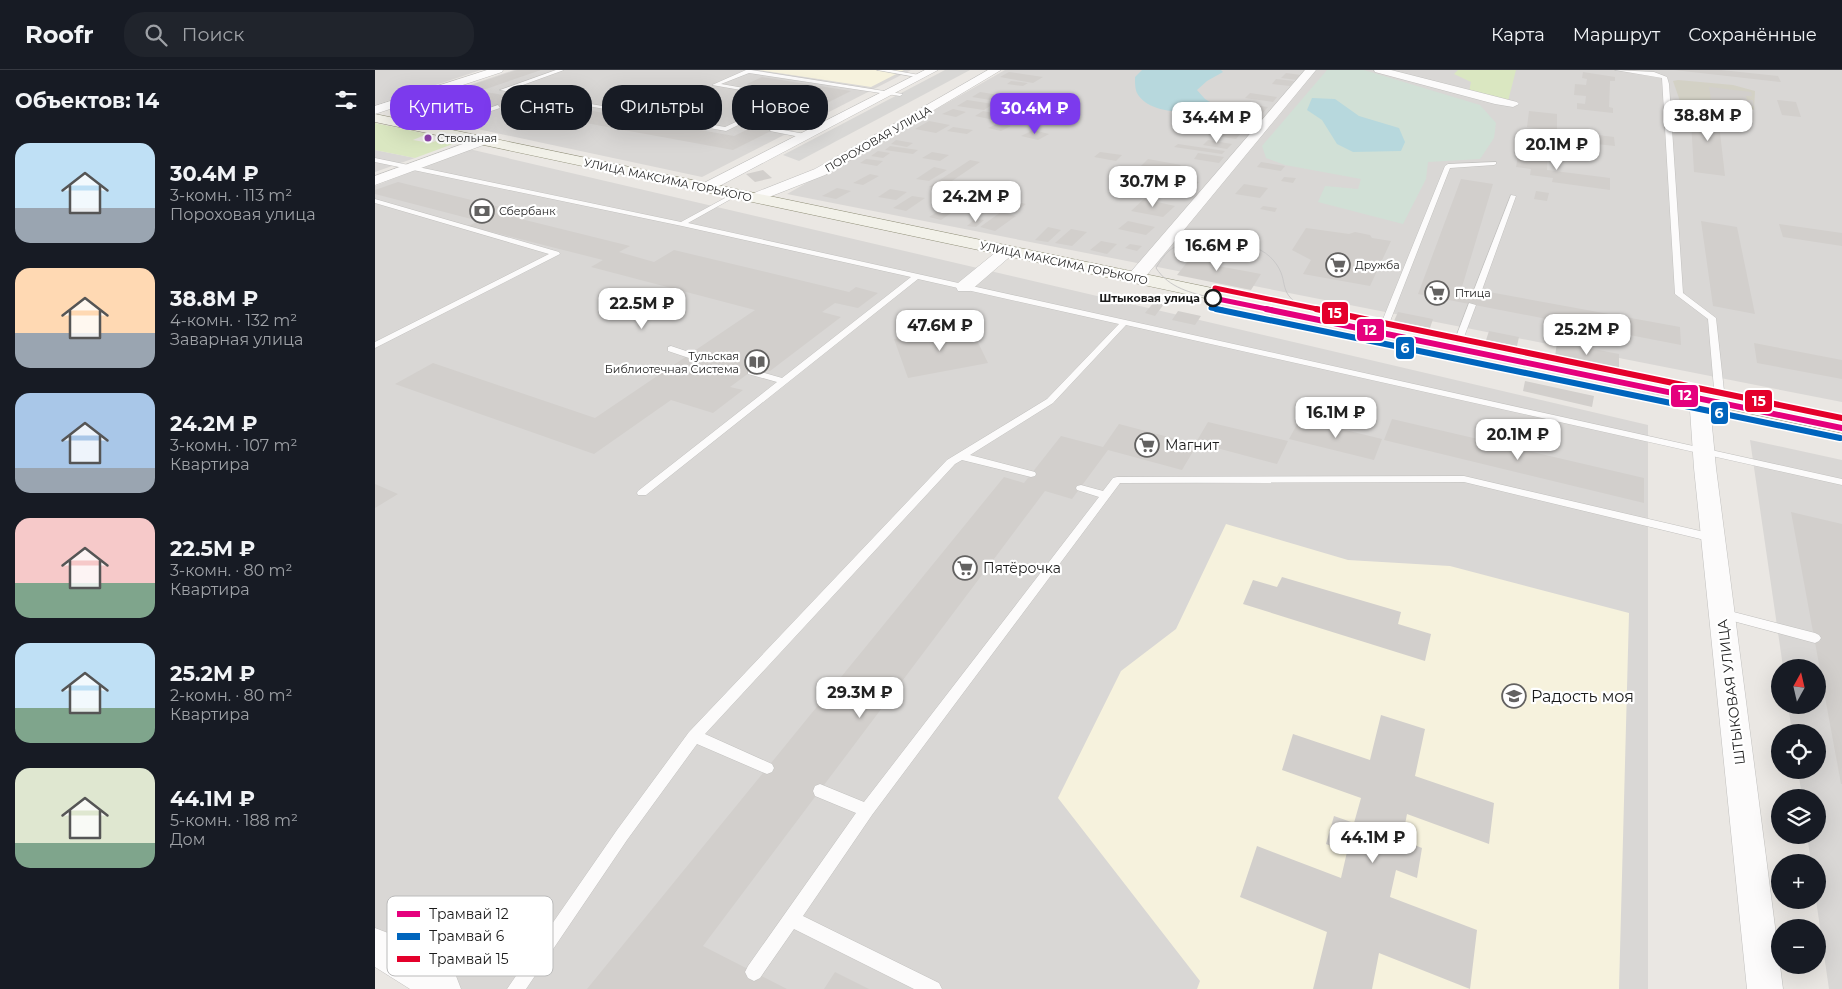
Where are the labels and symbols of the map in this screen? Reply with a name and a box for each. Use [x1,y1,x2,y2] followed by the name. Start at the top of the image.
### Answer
[989,92,1081,135] pin: 30.4M ₽
[1662,100,1754,142] pin: 38.8M ₽
[822,102,934,175] street label: ПОРОХОВАЯ УЛИЦА
[1171,102,1263,144] pin: 34.4M ₽
[1511,128,1603,171] pin: 20.1M ₽
[437,131,497,145] place label: Ствольная
[423,133,433,143] marker: Ствольная
[583,155,753,205] street label: УЛИЦА МАКСИМА ГОРЬКОГО
[1107,166,1199,208] pin: 30.7M ₽
[930,180,1022,223] pin: 24.2M ₽
[469,198,495,224] bank icon: Сбербанк
[499,204,556,218] place label: Сбербанк
[1171,230,1263,272] pin: 16.6M ₽
[979,238,1149,288] street label: УЛИЦА МАКСИМА ГОРЬКОГО
[1325,252,1351,278] supermarket icon: Дружба
[1355,258,1400,272] place label: Дружба
[1424,280,1450,306] supermarket icon: Птица
[1455,286,1491,300] place label: Птица
[596,288,688,330] pin: 22.5M ₽
[1204,289,1222,307] marker: Штыковая улица
[1099,291,1200,305] place label: Штыковая улица
[1321,301,1349,325] line badge: 15
[1328,304,1342,322] text: 15
[894,310,986,352] pin: 47.6M ₽
[1541,314,1633,356] pin: 25.2M ₽
[1356,318,1385,342] line badge: 12
[1363,321,1377,339] text: 12
[1395,336,1415,360] line badge: 6
[1401,339,1410,357] text: 6
[605,349,739,376] place label: Тульская Библиотечная Система
[744,349,770,375] library icon: Тульская Библиотечная Система
[1670,384,1699,408] line badge: 12
[1678,386,1692,404] text: 12
[1744,389,1773,413] line badge: 15
[1752,392,1766,410] text: 15
[1290,396,1382,439] pin: 16.1M ₽
[1710,401,1729,425] line badge: 6
[1715,404,1724,422] text: 6
[1472,418,1564,461] pin: 20.1M ₽
[1134,432,1160,458] supermarket icon: Магнит
[1165,436,1219,454] place label: Магнит
[952,555,978,581] supermarket icon: Пятёрочка
[983,559,1061,577] place label: Пятёрочка
[1713,618,1749,766] street label: ШТЫКОВАЯ УЛИЦА
[1771,659,1826,714] north arrow
[814,676,906,719] pin: 29.3M ₽
[1501,683,1527,709] school or university icon: Радость моя
[1531,687,1634,706] place label: Радость моя
[1327,822,1419,864] pin: 44.1M ₽
[387,896,553,976] legend
[429,905,509,923] text: Трамвай 12
[429,927,505,945] text: Трамвай 6
[429,950,509,968] text: Трамвай 15

